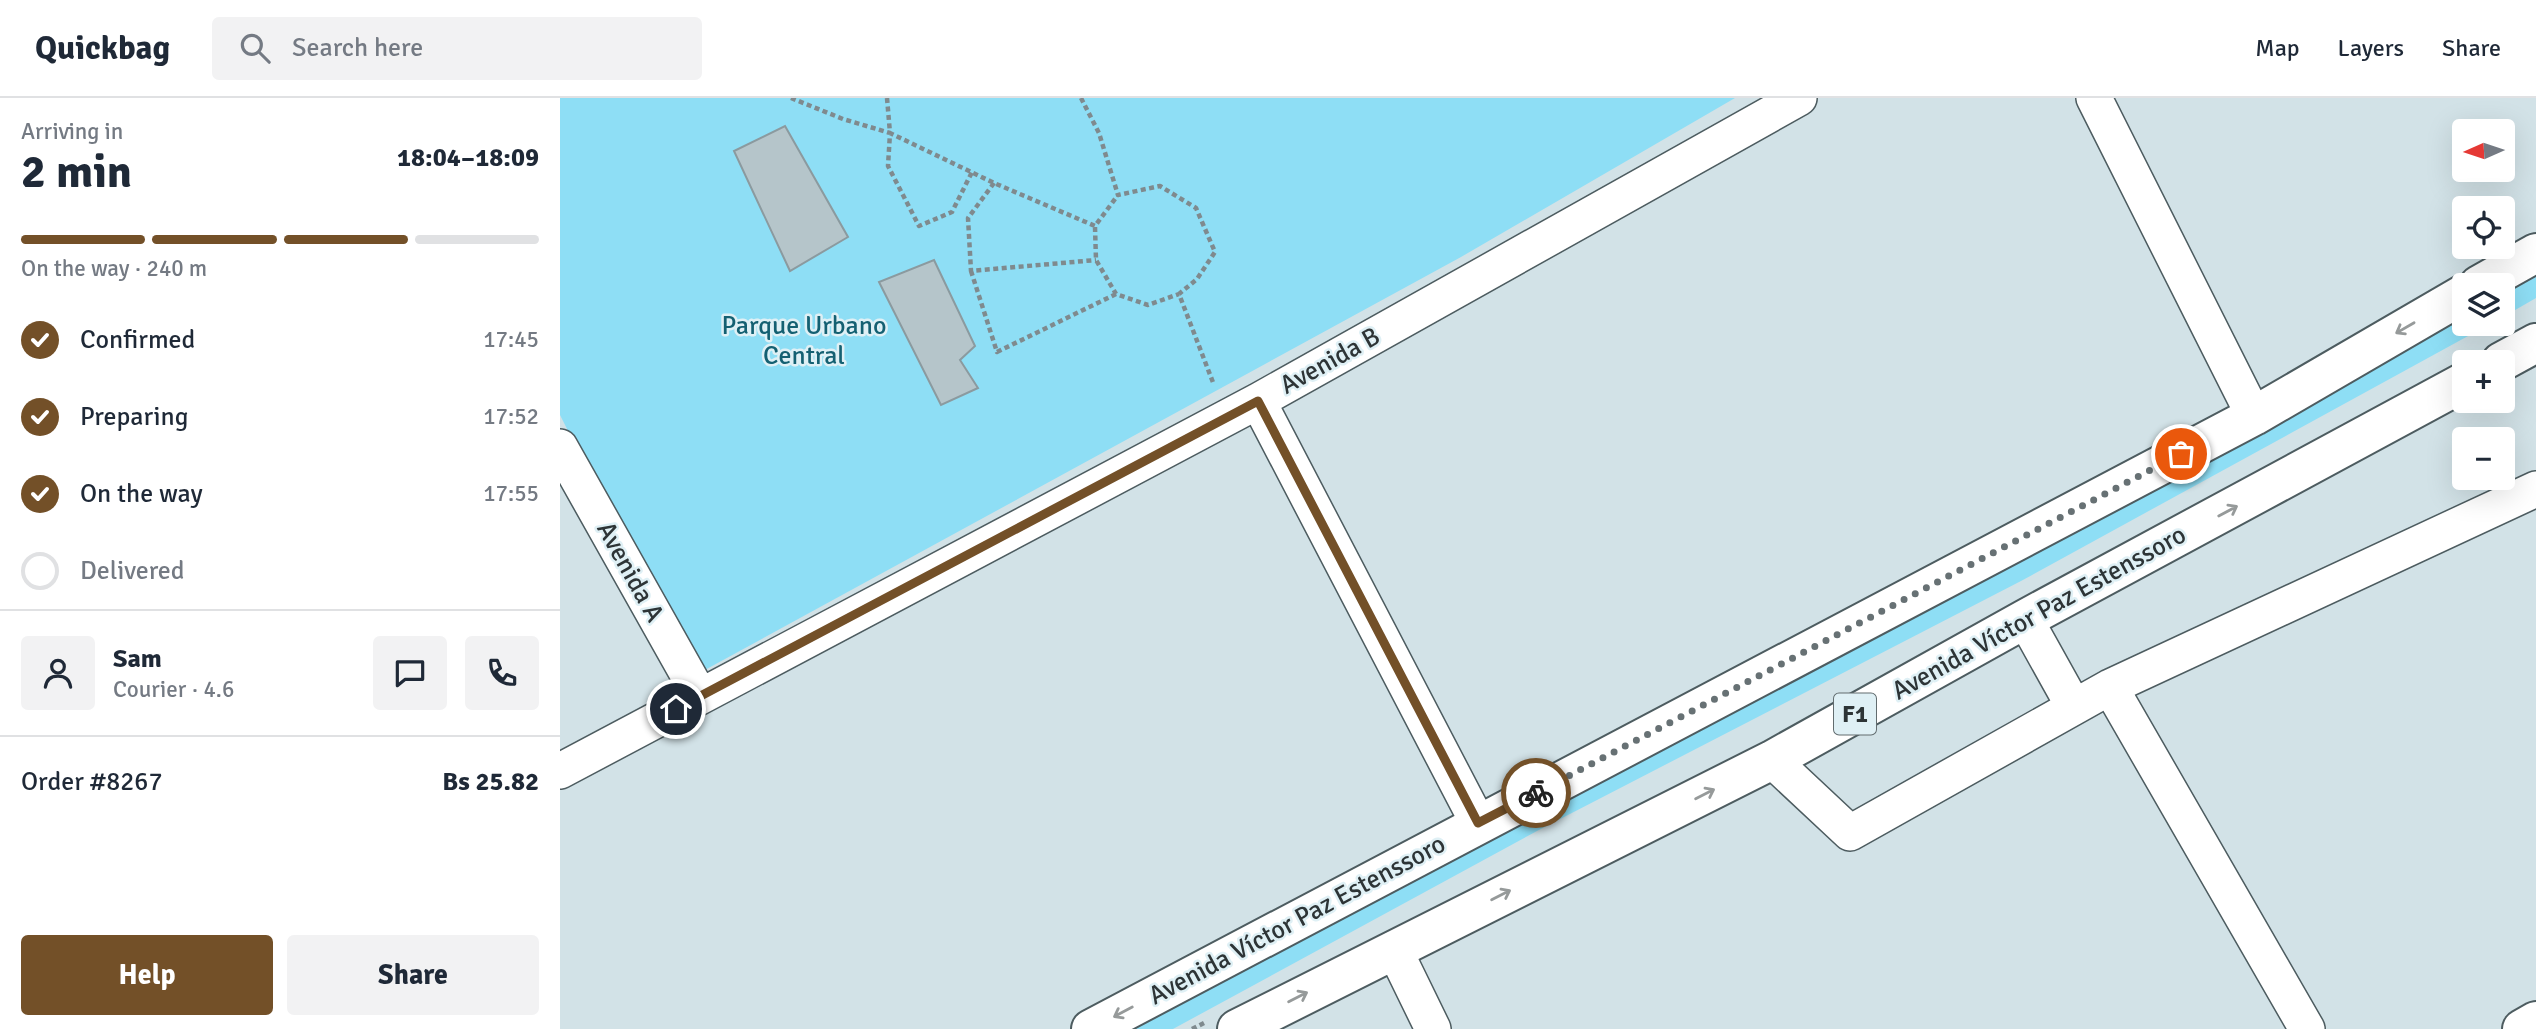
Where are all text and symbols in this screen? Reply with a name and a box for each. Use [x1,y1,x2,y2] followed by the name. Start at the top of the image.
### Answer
[212,17,702,80] search box
[35,28,170,69] text: Quickbag
[236,29,274,67] icon: search
[292,32,423,64] text: Search here
[2255,33,2300,63] text: Map
[2338,33,2404,63] text: Layers
[2442,33,2501,63] text: Share
[21,117,123,146] text: Arriving in
[2452,119,2515,182] north arrow
[2452,119,2515,490] map controls
[397,142,539,174] text: 18:04–18:09
[21,144,132,200] text: 2 min
[2452,196,2515,259] button: locate
[21,254,207,283] text: On the way · 240 m
[2452,273,2515,336] button: layers
[722,310,886,372] park label: Parque Urbano Central
[1274,320,1386,402] street label: Avenida B
[21,321,59,359] icon: check
[2395,321,2415,335] one-way arrow
[80,324,195,356] text: Confirmed
[483,325,539,354] text: 17:45
[2452,350,2515,413] button: +
[21,398,59,436] icon: check
[80,401,188,433] text: Preparing
[483,402,539,431] text: 17:52
[2151,424,2211,484] pin
[2452,427,2515,490] button: −
[2162,435,2200,473] icon: bag
[21,475,59,513] icon: check
[80,478,203,510] text: On the way
[483,479,539,508] text: 17:55
[2217,503,2238,517] one-way arrow
[589,516,671,628] street label: Avenida A
[1886,519,2192,707] street label: Avenida Víctor Paz Estenssoro
[80,555,185,587] text: Delivered
[21,636,95,710] button: person
[373,636,447,710] button: chat
[465,636,539,710] button: phone
[113,643,162,675] text: Sam
[113,675,234,704] text: Courier · 4.6
[646,679,706,739] pin
[657,690,695,728] icon: home
[1834,694,1876,734] road number: F1
[1501,758,1571,828] courier
[21,766,162,798] text: Order #8267
[442,766,539,798] text: Bs 25.82
[1517,774,1555,812] icon: bike
[1694,786,1715,800] one-way arrow
[1143,828,1451,1012] street label: Avenida Víctor Paz Estenssoro
[1490,888,1511,902] one-way arrow
[21,935,273,1015] button: Help
[287,935,539,1015] button: Share
[1287,990,1308,1004] one-way arrow
[1114,1005,1134,1019] one-way arrow

